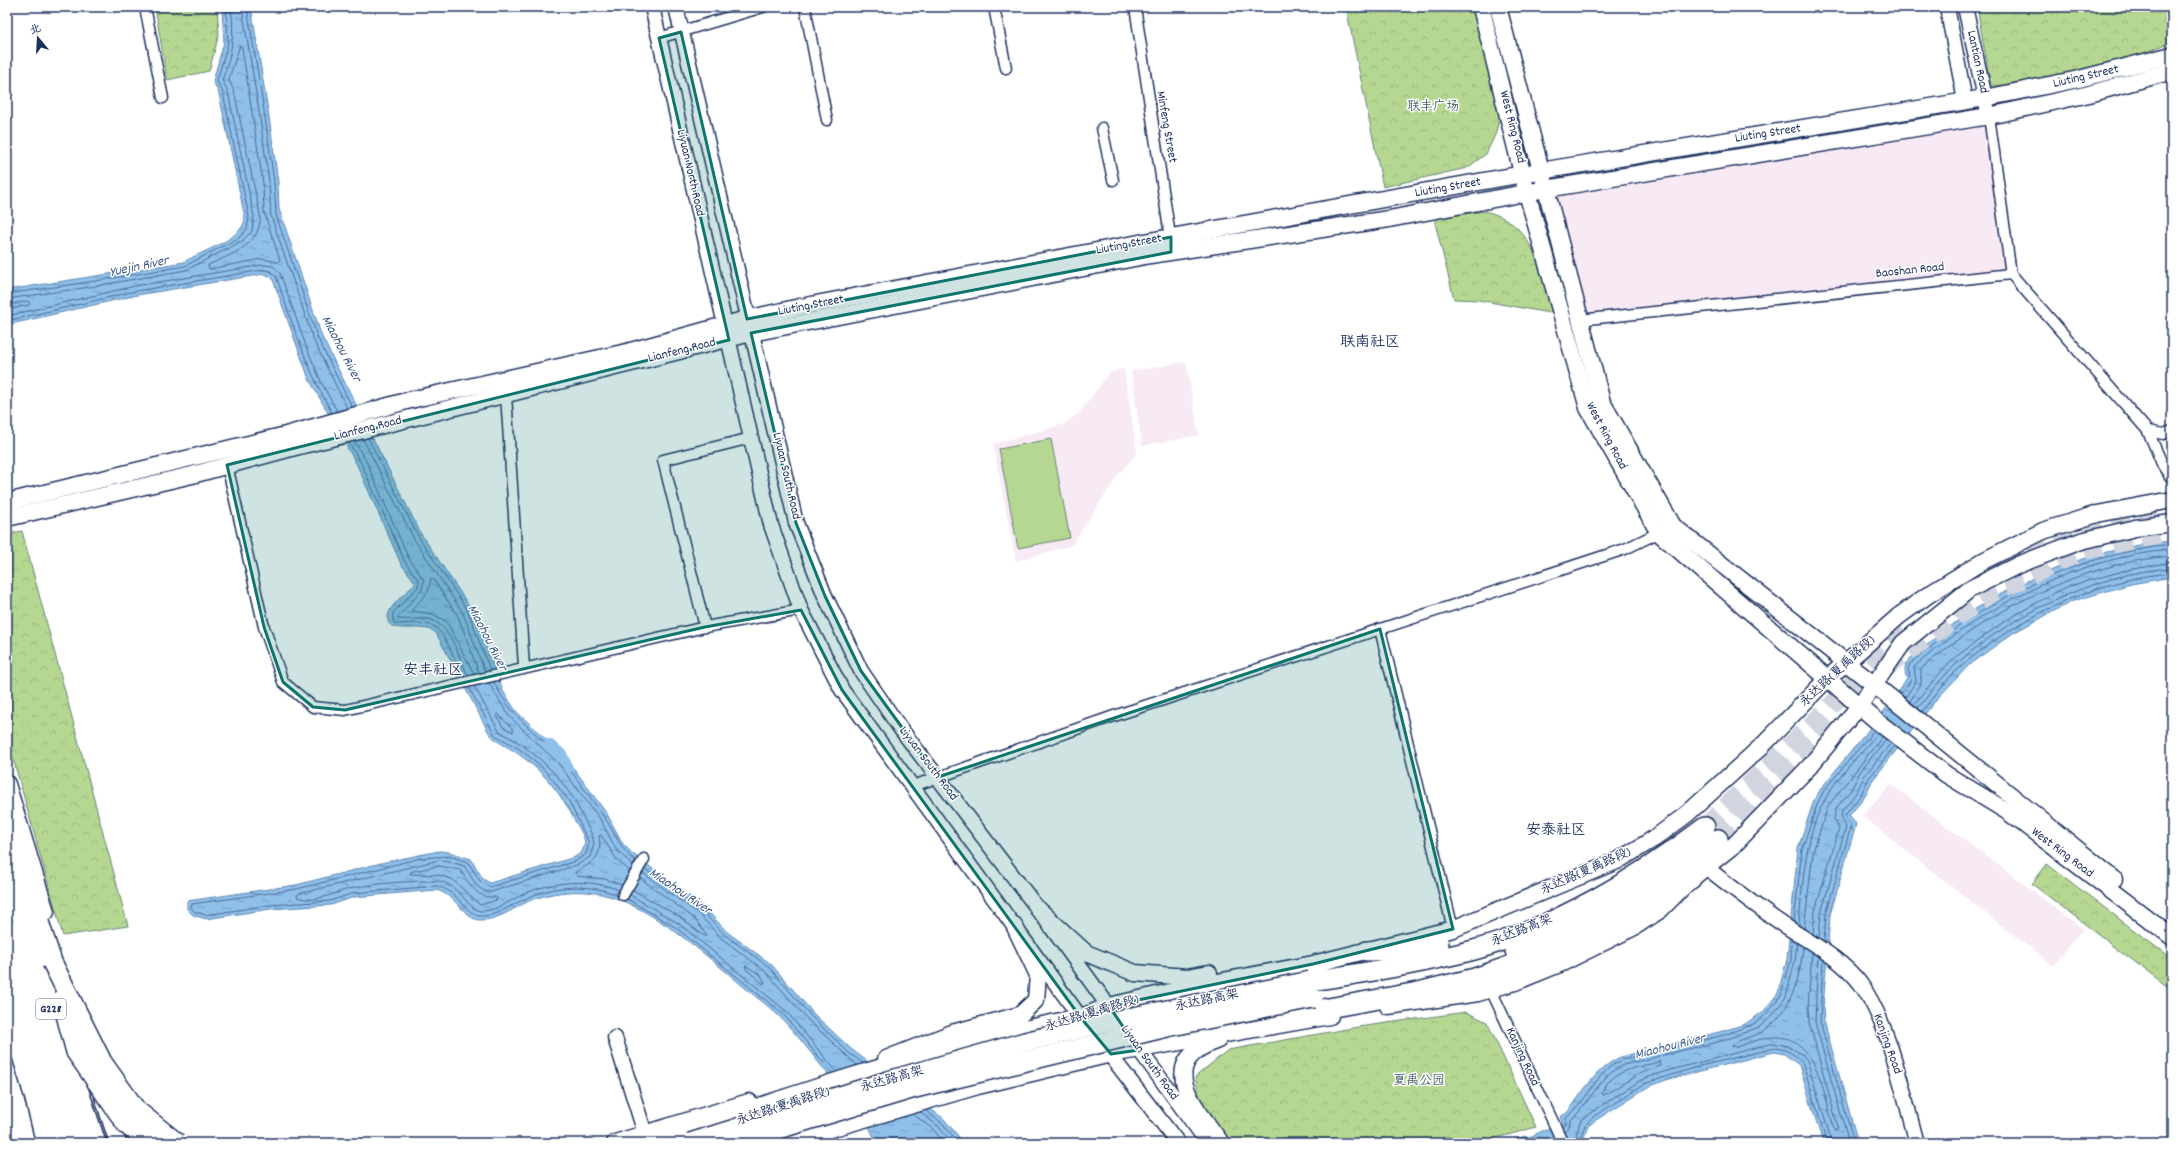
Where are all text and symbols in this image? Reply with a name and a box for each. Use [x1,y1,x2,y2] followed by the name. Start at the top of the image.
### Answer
[18,18,58,58] north arrow
[28,21,43,40] text: 北
[1961,29,1993,95] street label: Lantian Road
[2051,60,2121,94] street label: Liuting Street
[1494,89,1530,165] street label: West Ring Road
[1150,90,1182,165] street label: Minfeng Street
[1407,98,1459,117] park label: 联丰广场
[1734,119,1803,149] street label: Liuting Street
[671,128,709,218] street label: Liyuan North Road
[1413,173,1483,203] street label: Liuting Street
[1094,229,1164,261] street label: Liuting Street
[108,251,172,283] water label: Yuejin River
[1875,258,1945,284] street label: Baoshan Road
[776,290,846,322] street label: Liuting Street
[316,312,367,387] water label: Miaohou River
[1340,332,1400,354] district label: 联南社区
[646,333,718,369] street label: Lianfeng Road
[1580,399,1632,473] street label: West Ring Road
[332,411,404,447] street label: Lianfeng Road
[767,431,805,521] street label: Liyuan South Road
[462,601,513,676] water label: Miaohou River
[1796,632,1880,712] street label: 永达路(夏禹路段)
[403,660,463,682] district label: 安丰社区
[894,723,962,805] street label: Liyuan South Road
[1526,820,1586,842] district label: 安泰社区
[2027,823,2097,883] street label: West Ring Road
[1538,843,1634,901] street label: 永达路(夏禹路段)
[645,864,717,921] water label: Miaohou River
[1488,910,1556,952] street label: 永达路高架
[1173,985,1241,1017] street label: 永达路高架
[1043,991,1141,1037] street label: 永达路(夏禹路段)
[36,999,66,1019] road number: G228
[1867,1011,1907,1077] street label: Kanjing Road
[1115,1021,1183,1105] street label: Liyuan South Road
[1500,1024,1544,1090] street label: Kanjing Road
[1633,1028,1709,1065] water label: Miaohou River
[858,1062,926,1098] street label: 永达路高架
[1393,1072,1445,1091] park label: 夏禹公园
[734,1083,832,1131] street label: 永达路(夏禹路段)

